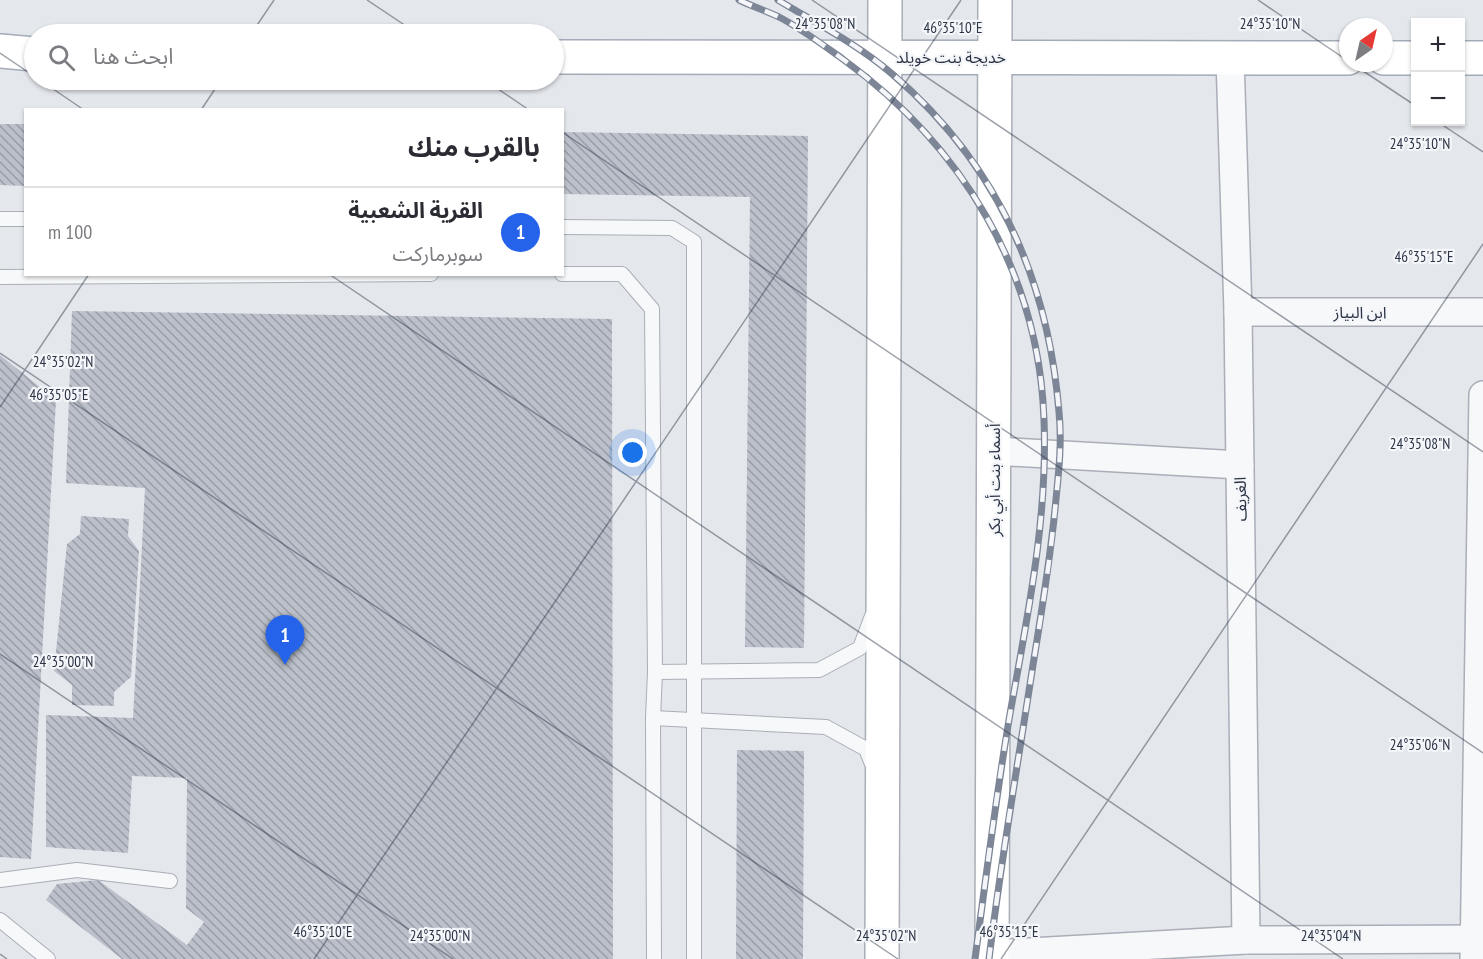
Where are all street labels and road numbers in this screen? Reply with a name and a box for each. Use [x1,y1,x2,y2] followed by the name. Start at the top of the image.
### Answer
[896,47,1006,67] street label: خديجة بنت خويلد
[1332,302,1387,322] street label: ابن البياز
[984,424,1007,537] street label: أسماء بنت أبي بكر
[1230,477,1250,521] street label: الغريف

